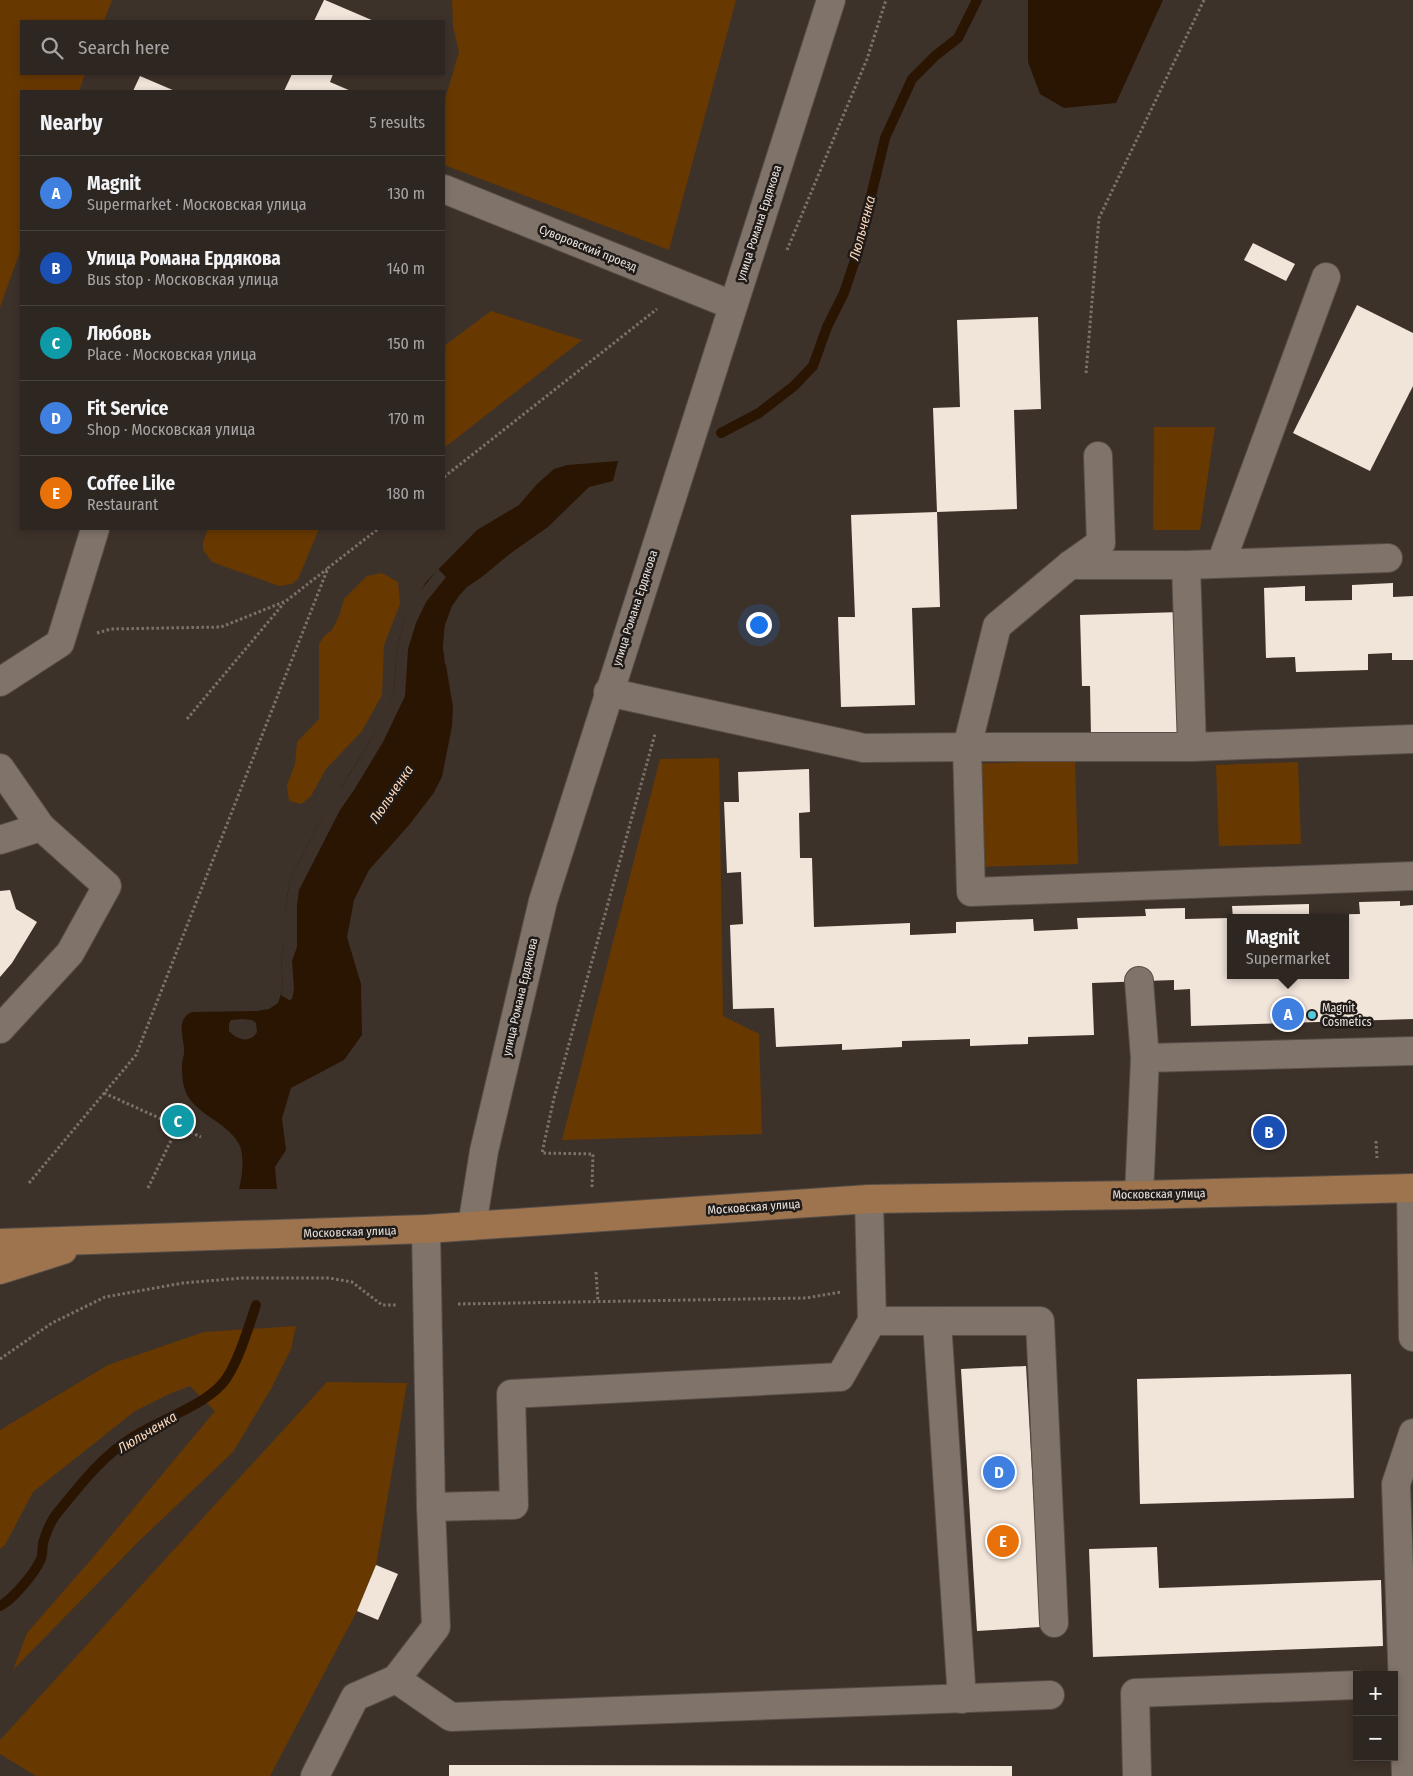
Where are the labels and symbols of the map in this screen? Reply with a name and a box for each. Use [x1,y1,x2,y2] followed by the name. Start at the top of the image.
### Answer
[734,163,784,283] street label: улица Романа Ердякова
[845,194,879,263] water label: Люльченка
[537,222,639,274] street label: Суворовский проезд
[610,548,660,668] street label: улица Романа Ердякова
[746,612,772,638] your location
[365,762,417,827] water label: Люльченка
[500,936,540,1057] street label: улица Романа Ердякова
[1272,995,1304,1033] pin: A
[1322,1001,1372,1029] place label: Magnit Cosmetics
[1306,1009,1318,1021] marker: Magnit Cosmetics
[162,1102,194,1140] pin: C
[1253,1113,1285,1151] pin: B
[1112,1186,1206,1202] street label: Московская улица
[707,1197,801,1217] street label: Московская улица
[303,1223,397,1241] street label: Московская улица
[114,1408,180,1457] water label: Люльченка
[983,1453,1015,1491] pin: D
[987,1522,1019,1560] pin: E

